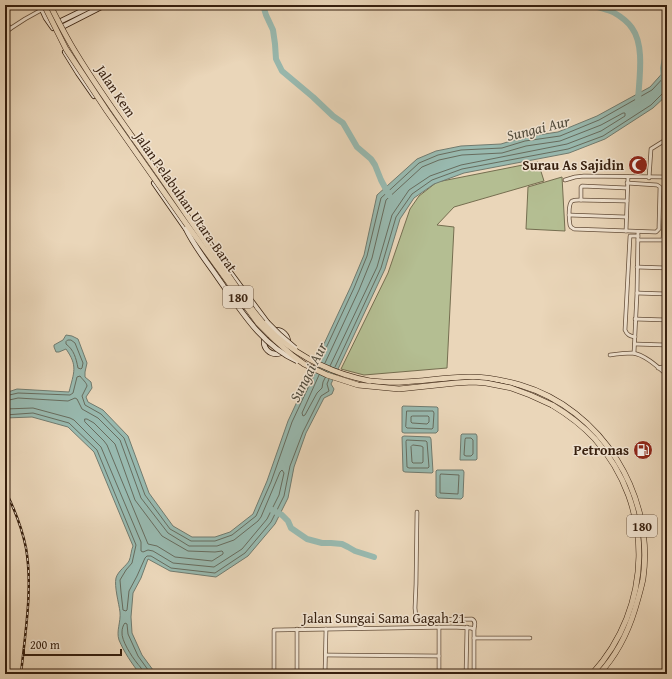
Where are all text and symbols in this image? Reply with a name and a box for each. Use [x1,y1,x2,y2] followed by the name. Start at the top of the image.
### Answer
[90,59,141,121] street label: Jalan Kem
[504,110,572,146] water label: Sungai Aur
[129,126,242,276] street label: Jalan Pelabuhan Utara-Barat
[627,154,649,176] mosque icon: Surau As Sajidin
[522,155,625,175] place label: Surau As Sajidin
[223,286,253,308] road number: 180
[284,338,332,405] water label: Sungai Aur
[632,439,654,461] fuel station icon: Petronas
[574,440,629,460] place label: Petronas
[627,515,657,537] road number: 180
[301,608,465,628] street label: Jalan Sungai Sama Gagah 21
[24,631,121,657] scale bar
[30,636,60,653] text: 200 m

